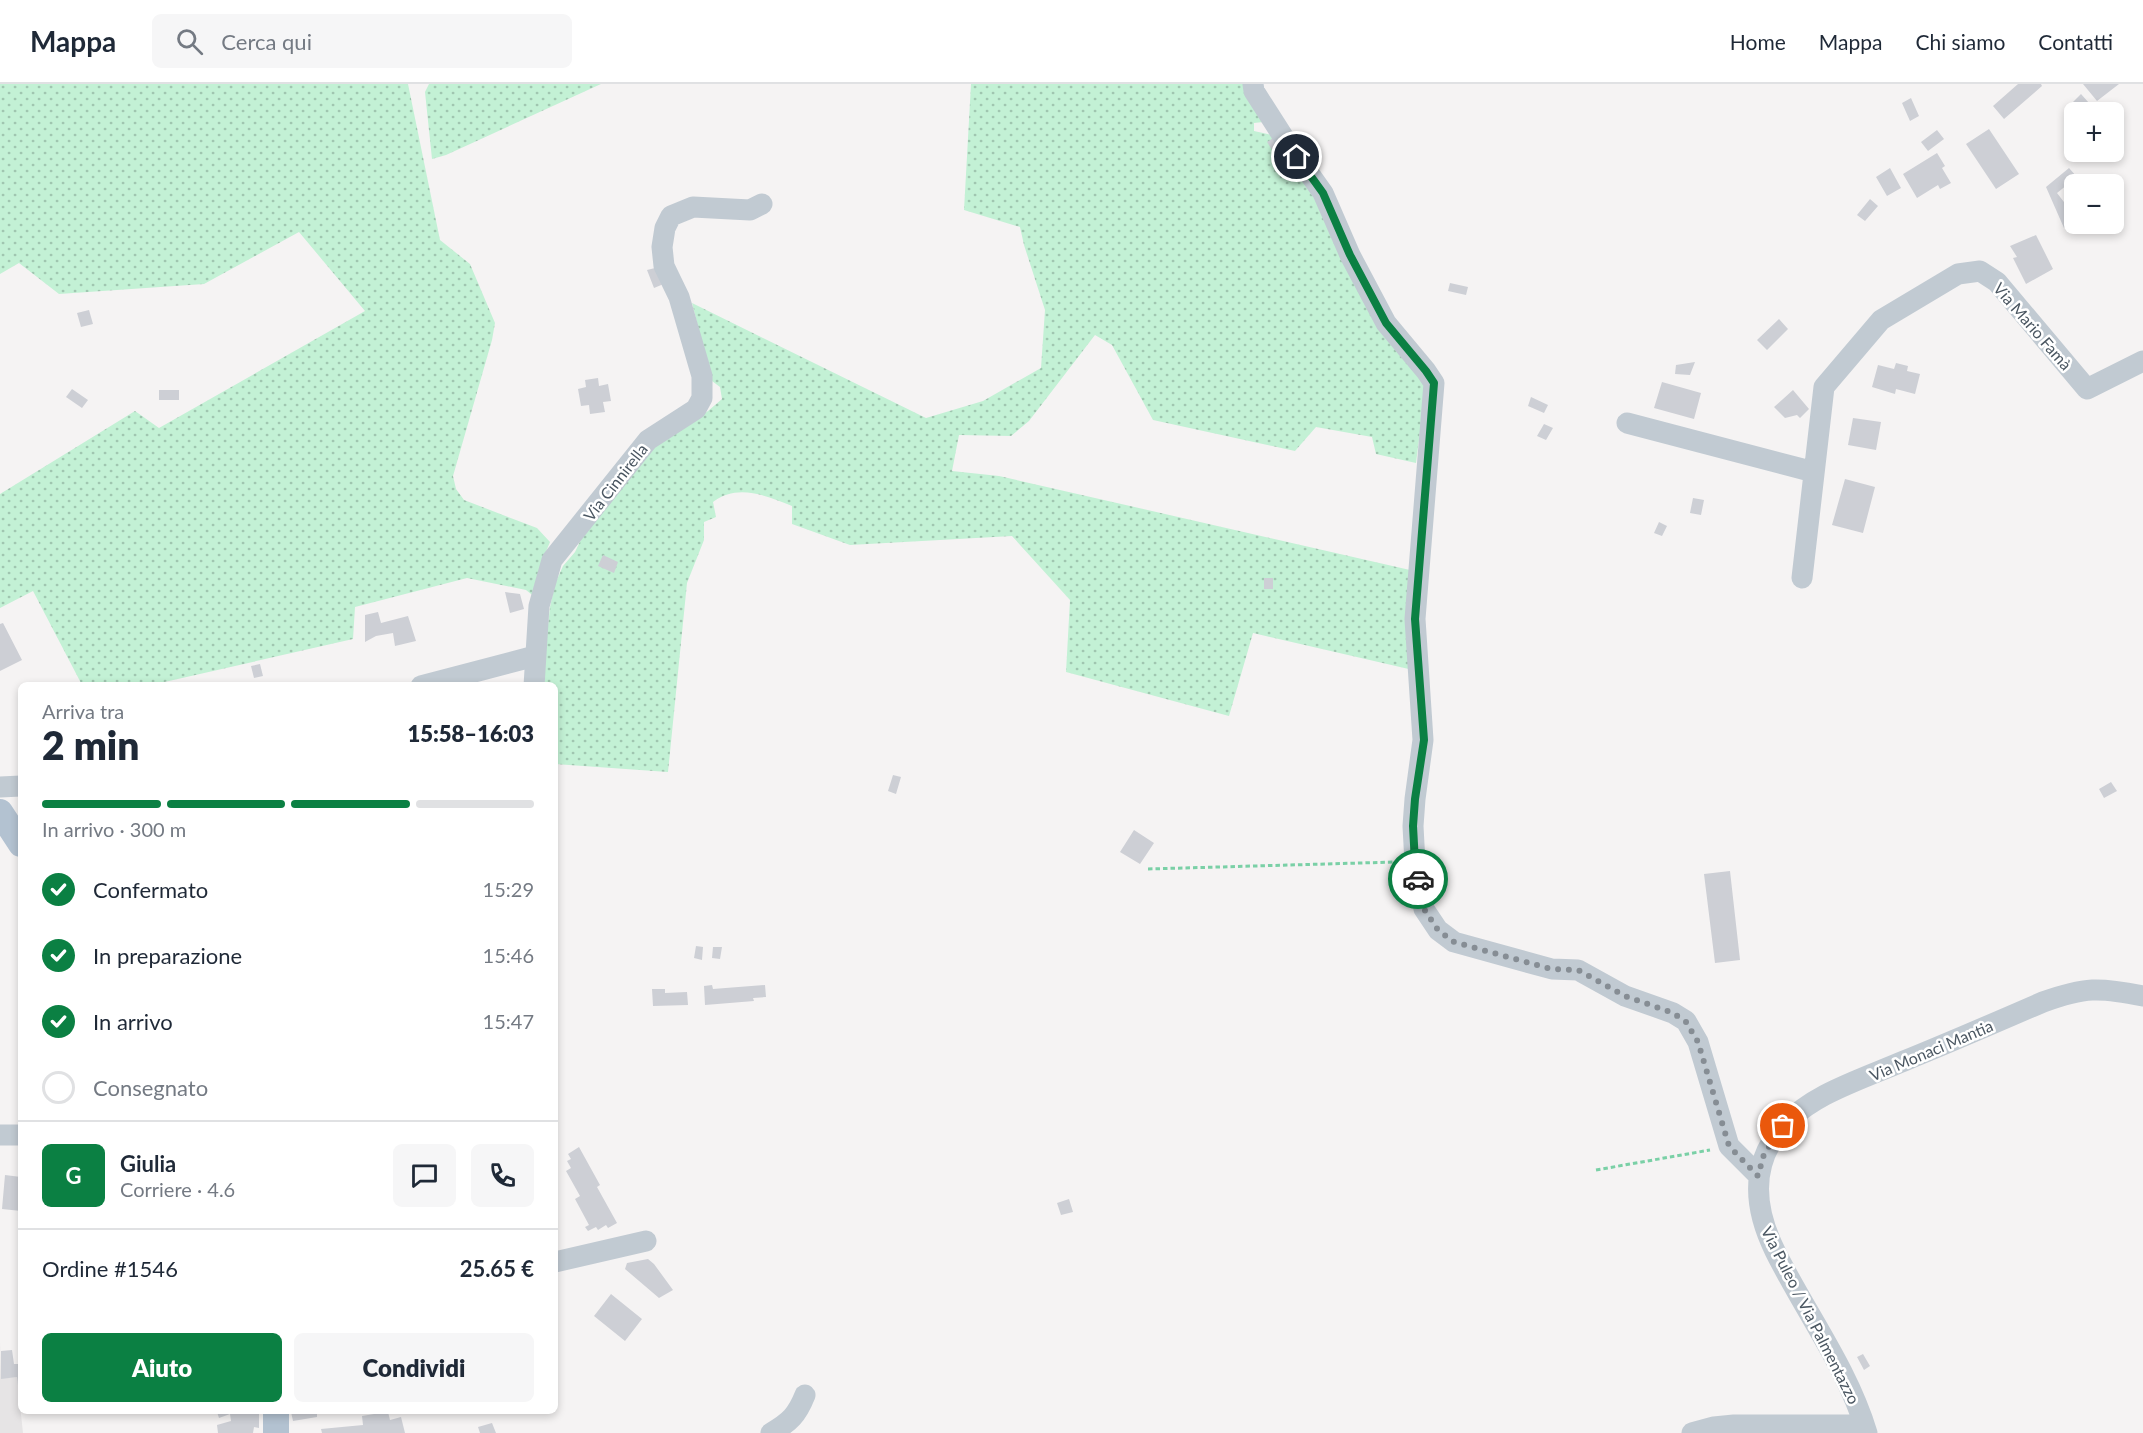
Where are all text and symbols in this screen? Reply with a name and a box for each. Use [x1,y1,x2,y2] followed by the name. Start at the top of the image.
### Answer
[152,14,572,68] search box
[30,24,116,58] text: Mappa
[173,25,206,58] icon: search
[221,28,312,55] text: Cerca qui
[1730,29,1786,54] text: Home
[1819,29,1882,54] text: Mappa
[1915,29,2005,54] text: Chi siamo
[2038,29,2113,54] text: Contatti
[2064,102,2124,234] map controls
[2064,102,2124,162] button: +
[1271,131,1322,182] pin
[1280,140,1313,173] icon: home
[2064,174,2124,234] button: −
[1990,279,2076,373] street label: Via Mario Famà
[579,440,651,524] street label: Via Cinnirella
[42,699,124,723] text: Arriva tra
[408,720,534,747] text: 15:58–16:03
[42,722,139,768] text: 2 min
[42,817,186,841] text: In arrivo · 300 m
[1388,849,1448,909] courier
[1402,863,1435,896] icon: car
[42,873,75,906] icon: check
[93,876,208,903] text: Confermato
[483,877,534,901] text: 15:29
[42,939,75,972] icon: check
[93,942,242,969] text: In preparazione
[483,943,534,967] text: 15:46
[42,1005,75,1038] icon: check
[93,1008,173,1035] text: In arrivo
[483,1009,534,1033] text: 15:47
[1867,1015,1995,1085] street label: Via Monaci Mantia
[93,1074,208,1101] text: Consegnato
[1757,1100,1808,1151] pin
[1766,1109,1799,1142] icon: bag
[393,1144,456,1207] button: chat
[471,1144,534,1207] button: phone
[120,1150,176,1177] text: Giulia
[66,1162,81,1189] text: G
[120,1177,235,1201] text: Corriere · 4.6
[1758,1223,1864,1407] street label: Via Puleo / Via Palmentazzo
[42,1255,178,1282] text: Ordine #1546
[460,1255,534,1282] text: 25.65 €
[42,1333,282,1402] button: Aiuto
[294,1333,534,1402] button: Condividi

